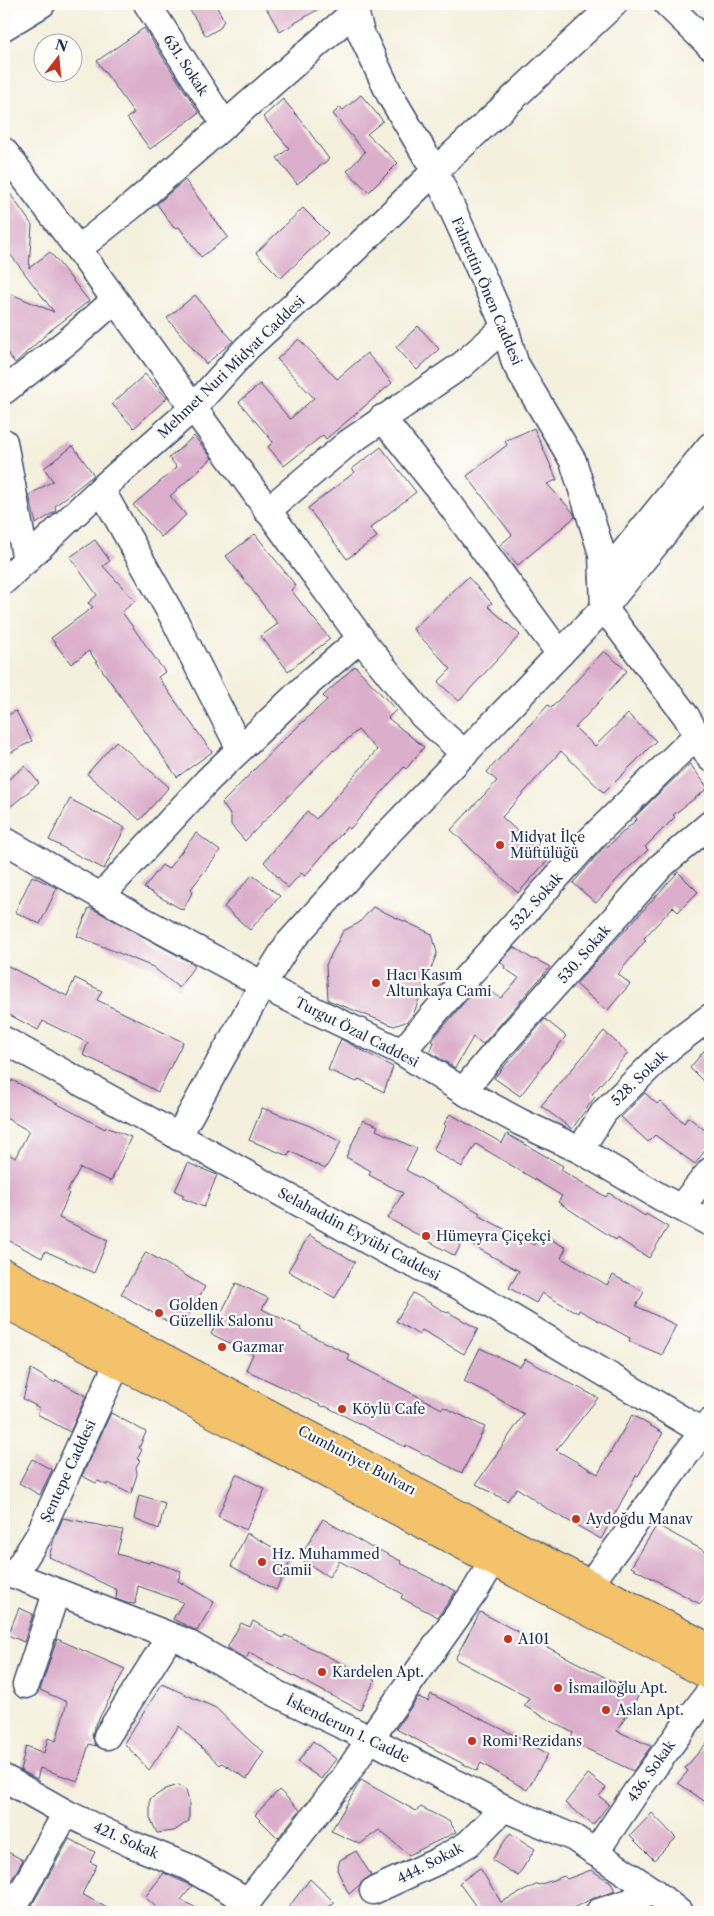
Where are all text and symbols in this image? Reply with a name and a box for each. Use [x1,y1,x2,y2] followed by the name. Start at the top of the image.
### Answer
[160,31,213,100] street label: 631. Sokak
[32,32,82,82] north arrow
[53,35,70,56] text: N
[448,214,526,368] street label: Fahrettin Önen Caddesi
[154,292,308,442] street label: Mehmet Nuri Midyat Caddesi
[510,828,585,862] place label: Midyat İlçe Müftülüğü
[494,839,506,851] marker: Midyat İlçe Müftülüğü
[506,868,567,933] street label: 532. Sokak
[554,920,615,987] street label: 530. Sokak
[385,966,492,1000] place label: Hacı Kasım Altunkaya Cami
[370,977,382,989] marker: Hacı Kasım Altunkaya Cami
[292,993,422,1071] street label: Turgut Özal Caddesi
[607,1046,672,1109] street label: 528. Sokak
[275,1184,443,1284] street label: Selahaddin Eyyübi Caddesi
[436,1227,551,1245] place label: Hümeyra Çiçekçi
[420,1230,432,1242] marker: Hümeyra Çiçekçi
[169,1296,274,1330] place label: Golden Güzellik Salonu
[153,1307,165,1319] marker: Golden Güzellik Salonu
[232,1338,284,1356] place label: Gazmar
[216,1341,228,1353] marker: Gazmar
[352,1400,426,1418] place label: Köylü Cafe
[336,1403,348,1415] marker: Köylü Cafe
[36,1417,100,1525] street label: Şentepe Caddesi
[295,1421,419,1499] street label: Cumhuriyet Bulvarı
[585,1510,693,1528] place label: Aydoğdu Manav
[570,1513,582,1525] marker: Aydoğdu Manav
[272,1545,380,1579] place label: Hz. Muhammed Camii
[256,1556,268,1568] marker: Hz. Muhammed Camii
[517,1630,549,1648] place label: A101
[502,1633,514,1645] marker: A101
[332,1663,424,1681] place label: Kardelen Apt.
[316,1666,328,1678] marker: Kardelen Apt.
[568,1679,668,1697] place label: İsmailoğlu Apt.
[552,1682,564,1694] marker: İsmailoğlu Apt.
[283,1691,413,1767] street label: İskenderun 1. Cadde
[615,1701,684,1719] place label: Aslan Apt.
[600,1704,612,1716] marker: Aslan Apt.
[482,1732,582,1750] place label: Romi Rezidans
[466,1735,478,1747] marker: Romi Rezidans
[623,1736,679,1806] street label: 436. Sokak
[91,1818,162,1863] street label: 421. Sokak
[394,1838,467,1887] street label: 444. Sokak

